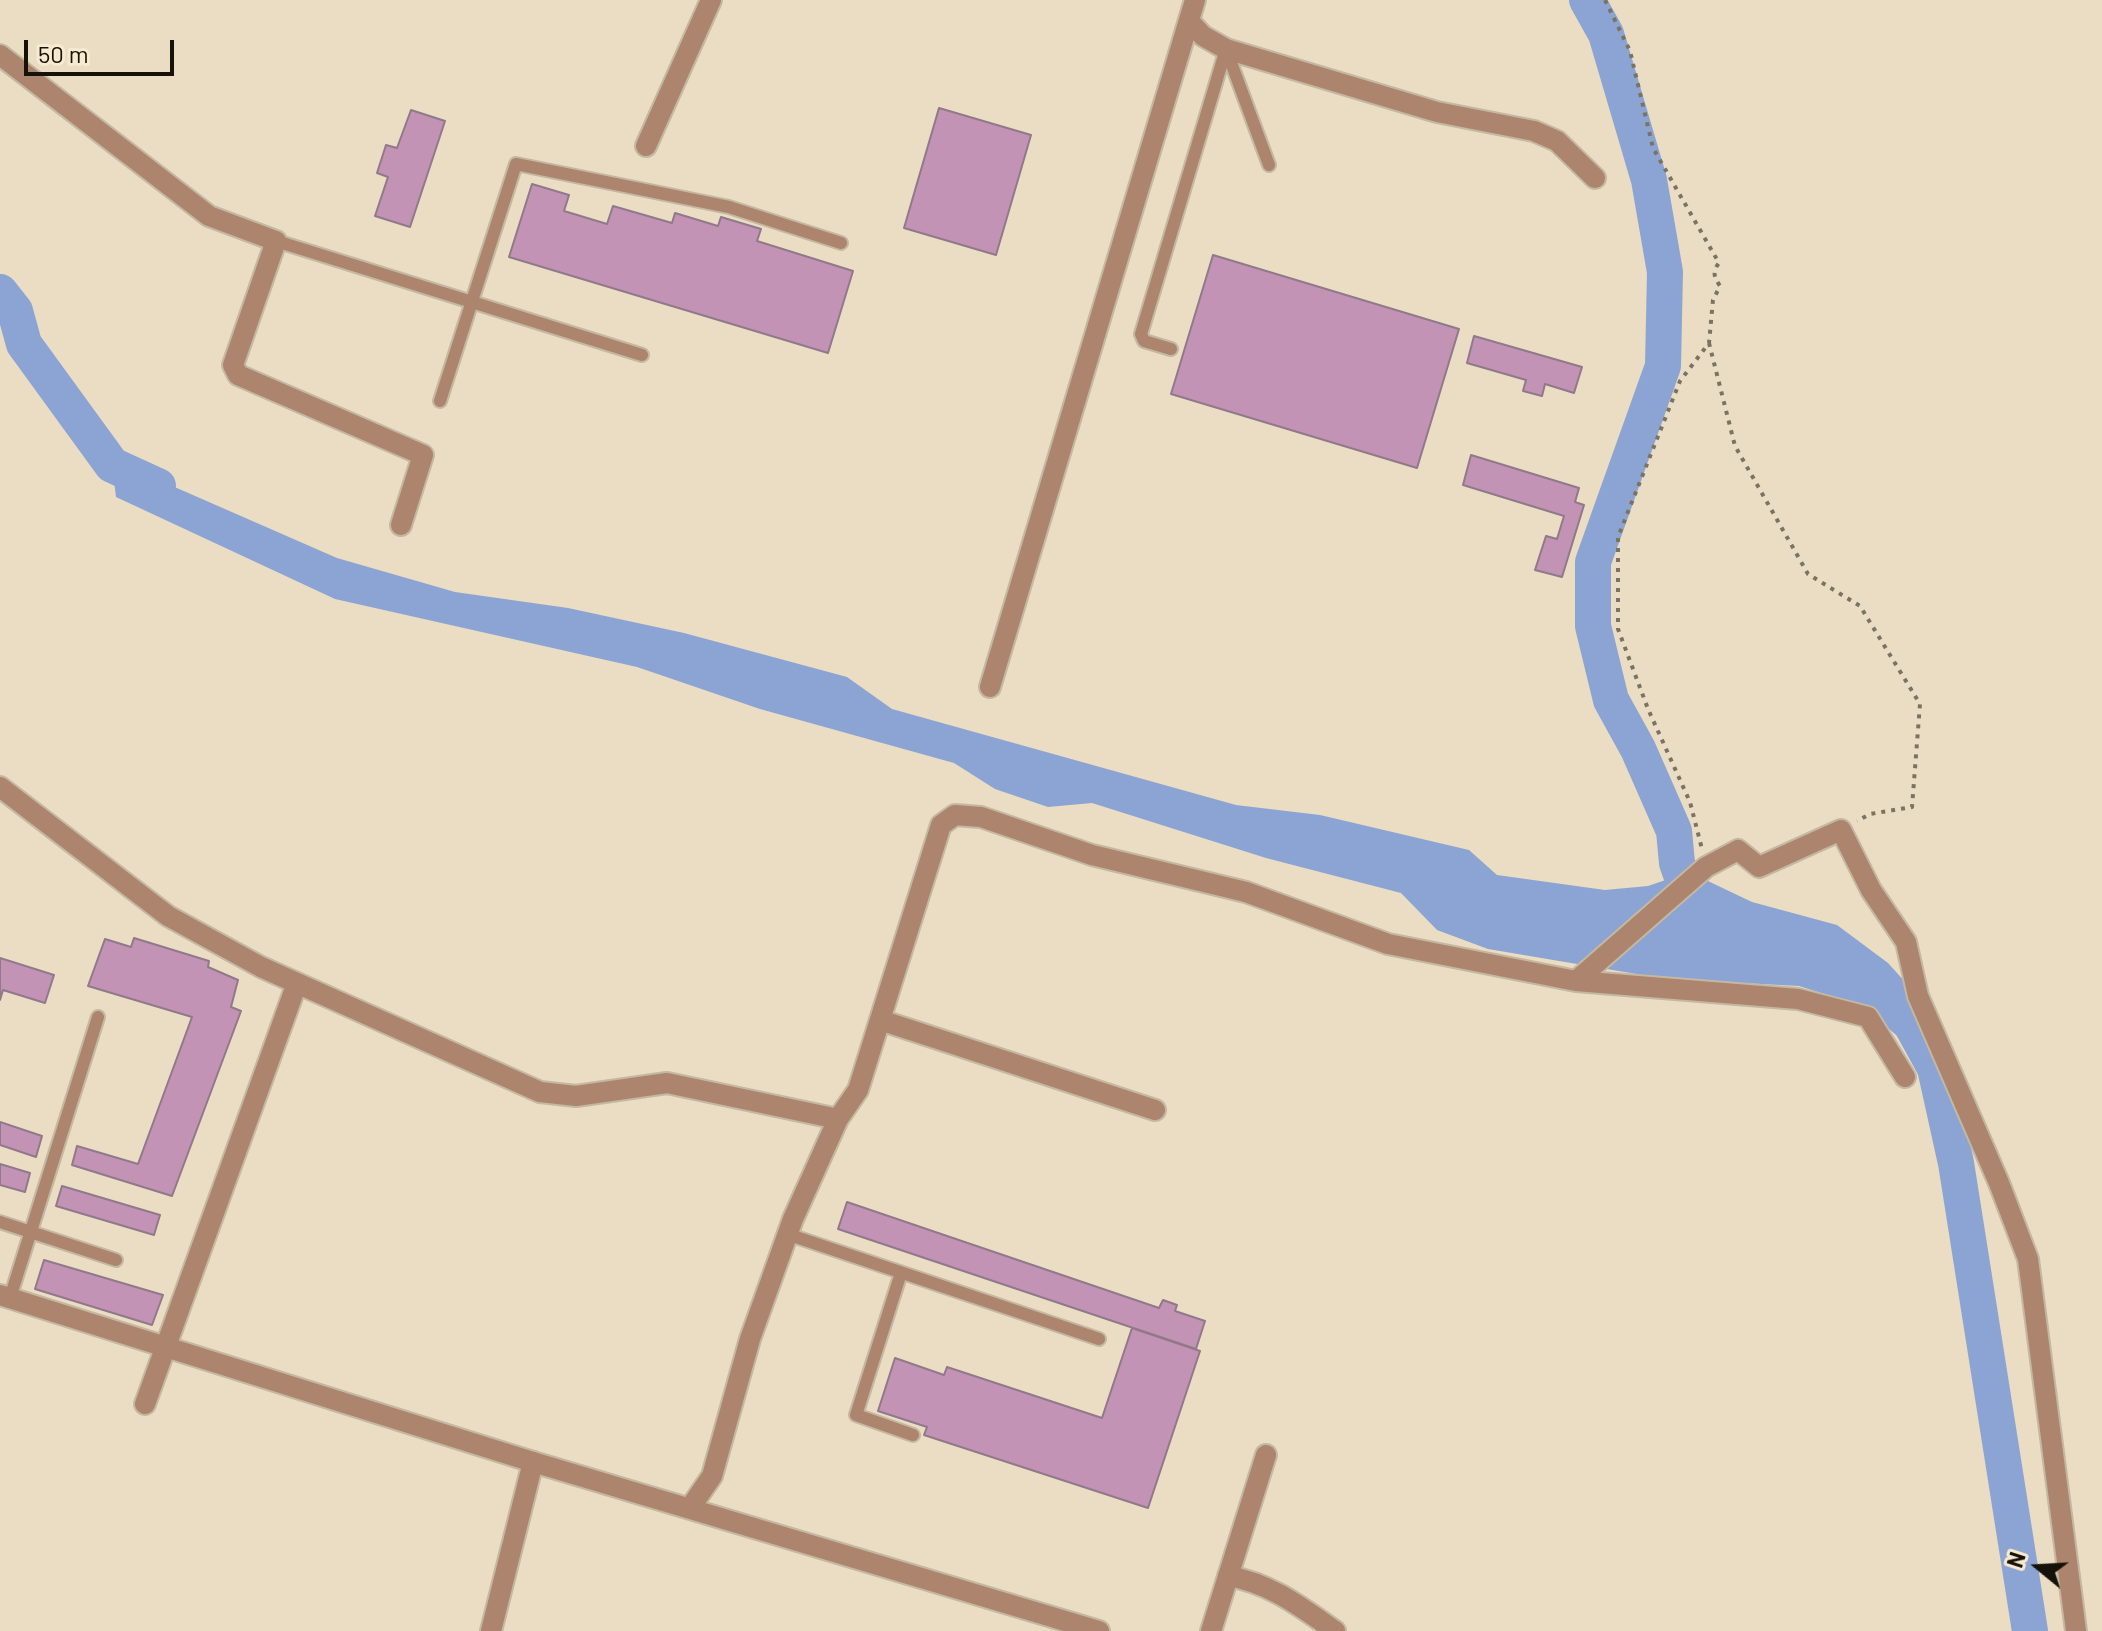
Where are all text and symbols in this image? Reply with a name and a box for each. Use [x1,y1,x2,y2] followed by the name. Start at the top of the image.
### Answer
[28,24,178,74] scale bar
[38,39,89,68] text: 50 m
[1998,1527,2078,1607] north arrow
[2001,1549,2030,1571] text: N

